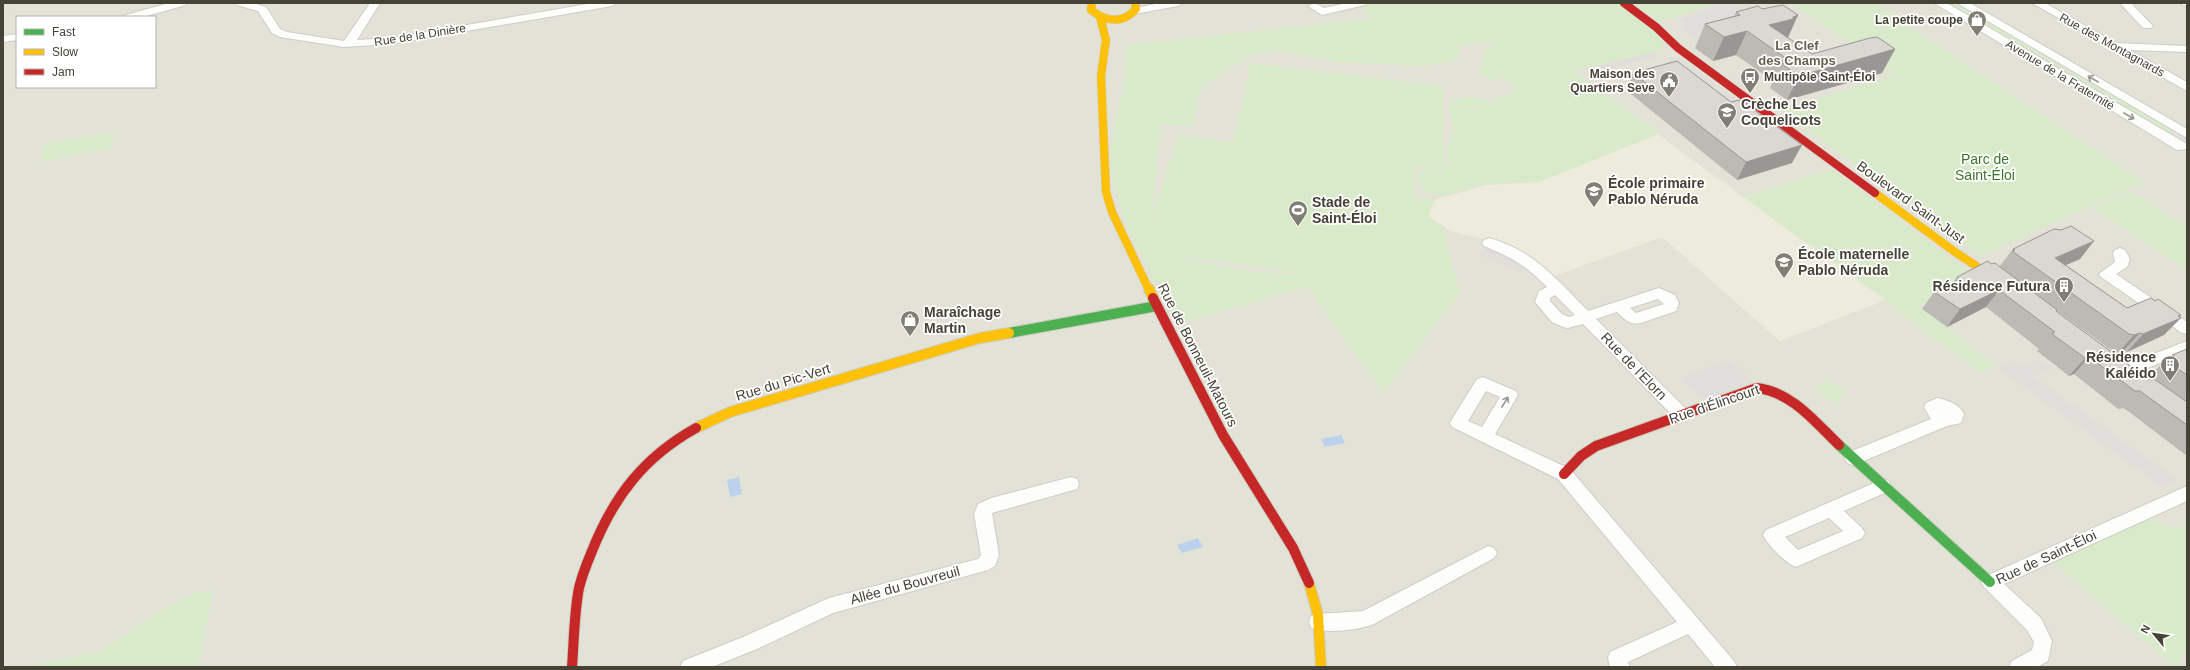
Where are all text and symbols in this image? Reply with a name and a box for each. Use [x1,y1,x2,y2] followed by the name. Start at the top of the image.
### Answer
[1966,9,1988,37] shop icon: La petite coupe
[2057,10,2167,80] street label: Rue des Montagnards
[1875,13,1963,27] place label: La petite coupe
[16,16,156,88] legend
[373,21,467,49] street label: Rue de la Dinière
[52,25,76,39] text: Fast
[2003,37,2117,113] street label: Avenue de la Fraternité
[1758,38,1836,68] district label: La Clef des Champs
[52,45,78,59] text: Slow
[52,65,75,79] text: Jam
[1739,66,1761,94] bus stop icon: Multipôle Saint-Éloi
[1570,67,1655,95] place label: Maison des Quartiers Seve
[1764,69,1875,84] place label: Multipôle Saint-Éloi
[1658,70,1680,98] public building icon: Maison des Quartiers Seve
[2087,75,2099,83] one-way arrow
[1741,96,1821,128] place label: Crèche Les Coquelicots
[1716,101,1738,129] school or university icon: Crèche Les Coquelicots
[2123,112,2135,120] one-way arrow
[1955,151,2015,183] park label: Parc de Saint-Éloi
[1854,158,1968,246] street label: Boulevard Saint-Just
[1608,175,1705,207] place label: École primaire Pablo Néruda
[1583,180,1605,208] school or university icon: École primaire Pablo Néruda
[1312,194,1377,226] place label: Stade de Saint-Éloi
[1287,199,1309,227] sports icon: Stade de Saint-Éloi
[1798,246,1909,278] place label: École maternelle Pablo Néruda
[1773,251,1795,279] school or university icon: École maternelle Pablo Néruda
[2053,275,2075,303] building icon: Résidence Futura
[1933,278,2050,294] place label: Résidence Futura
[1155,281,1241,429] street label: Rue de Bonneuil-Matours
[924,304,1001,336] place label: Maraîchage Martin
[899,309,921,337] shop icon: Maraîchage Martin
[1598,329,1670,403] street label: Rue de l'Elorn
[2086,349,2156,381] place label: Résidence Kaléido
[2159,354,2181,382] building icon: Résidence Kaléido
[734,360,832,404] street label: Rue du Pic-Vert
[1667,381,1761,427] street label: Rue d'Élincourt
[1501,397,1509,408] one-way arrow
[1993,527,2099,587] street label: Rue de Saint-Éloi
[848,563,962,607] street label: Allée du Bouvreuil
[2134,614,2174,654] north arrow
[2138,623,2152,636] text: N

